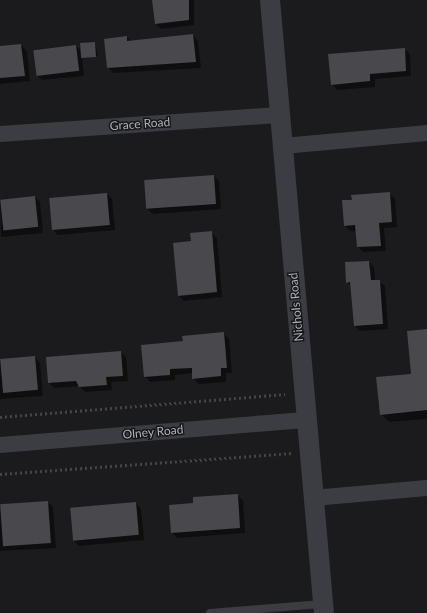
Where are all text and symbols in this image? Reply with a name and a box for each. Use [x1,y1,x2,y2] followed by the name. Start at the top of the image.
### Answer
[109,115,171,133] street label: Grace Road
[286,272,306,342] street label: Nichols Road
[122,422,184,442] street label: Olney Road

